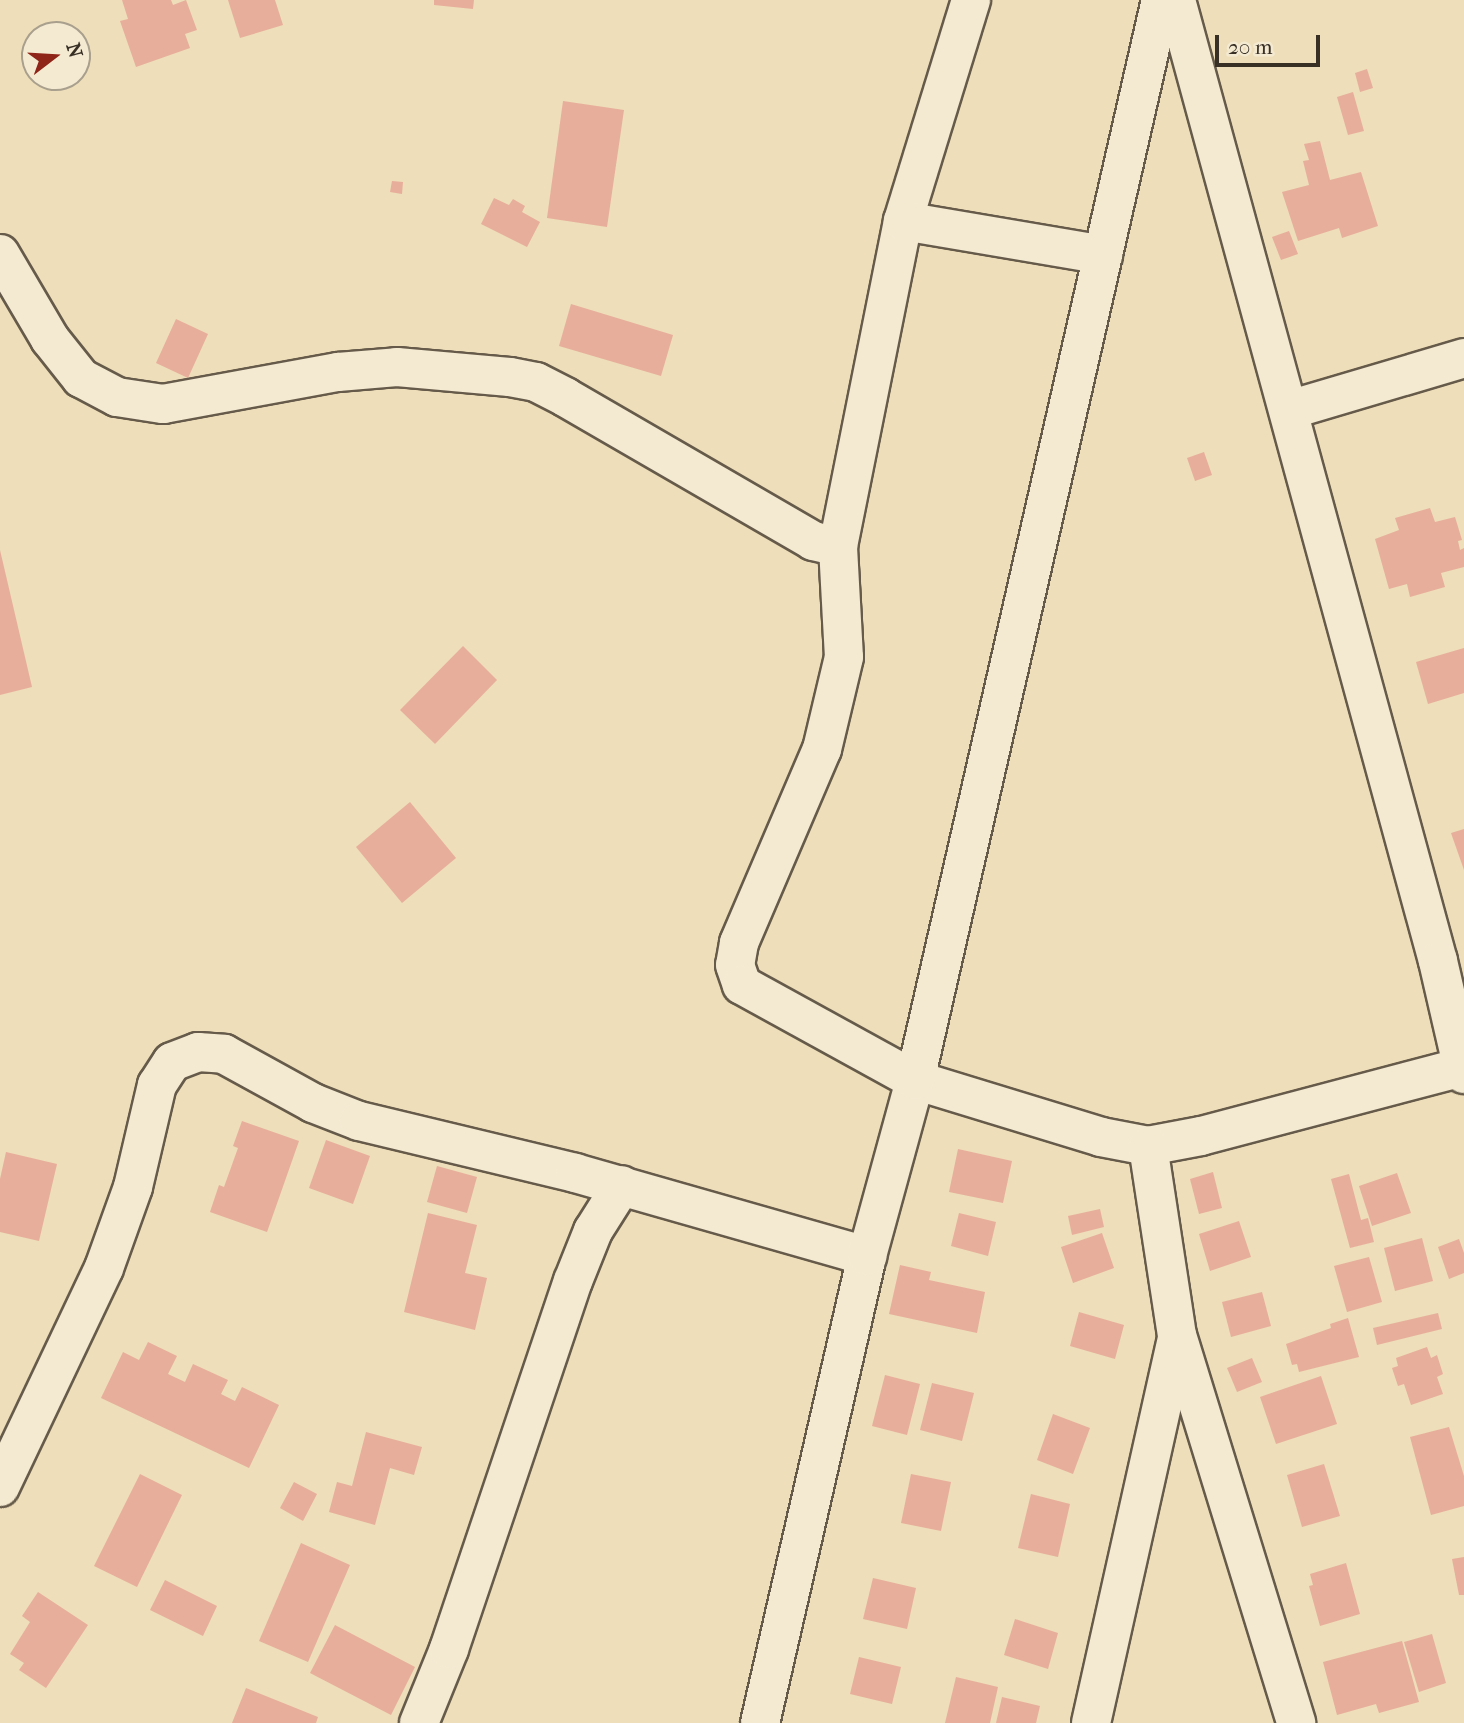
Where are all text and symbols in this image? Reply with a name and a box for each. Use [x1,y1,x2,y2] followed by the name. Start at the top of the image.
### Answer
[21,21,91,91] north arrow
[1219,21,1324,65] scale bar
[1228,35,1272,59] text: 20 m
[62,40,87,61] text: N

